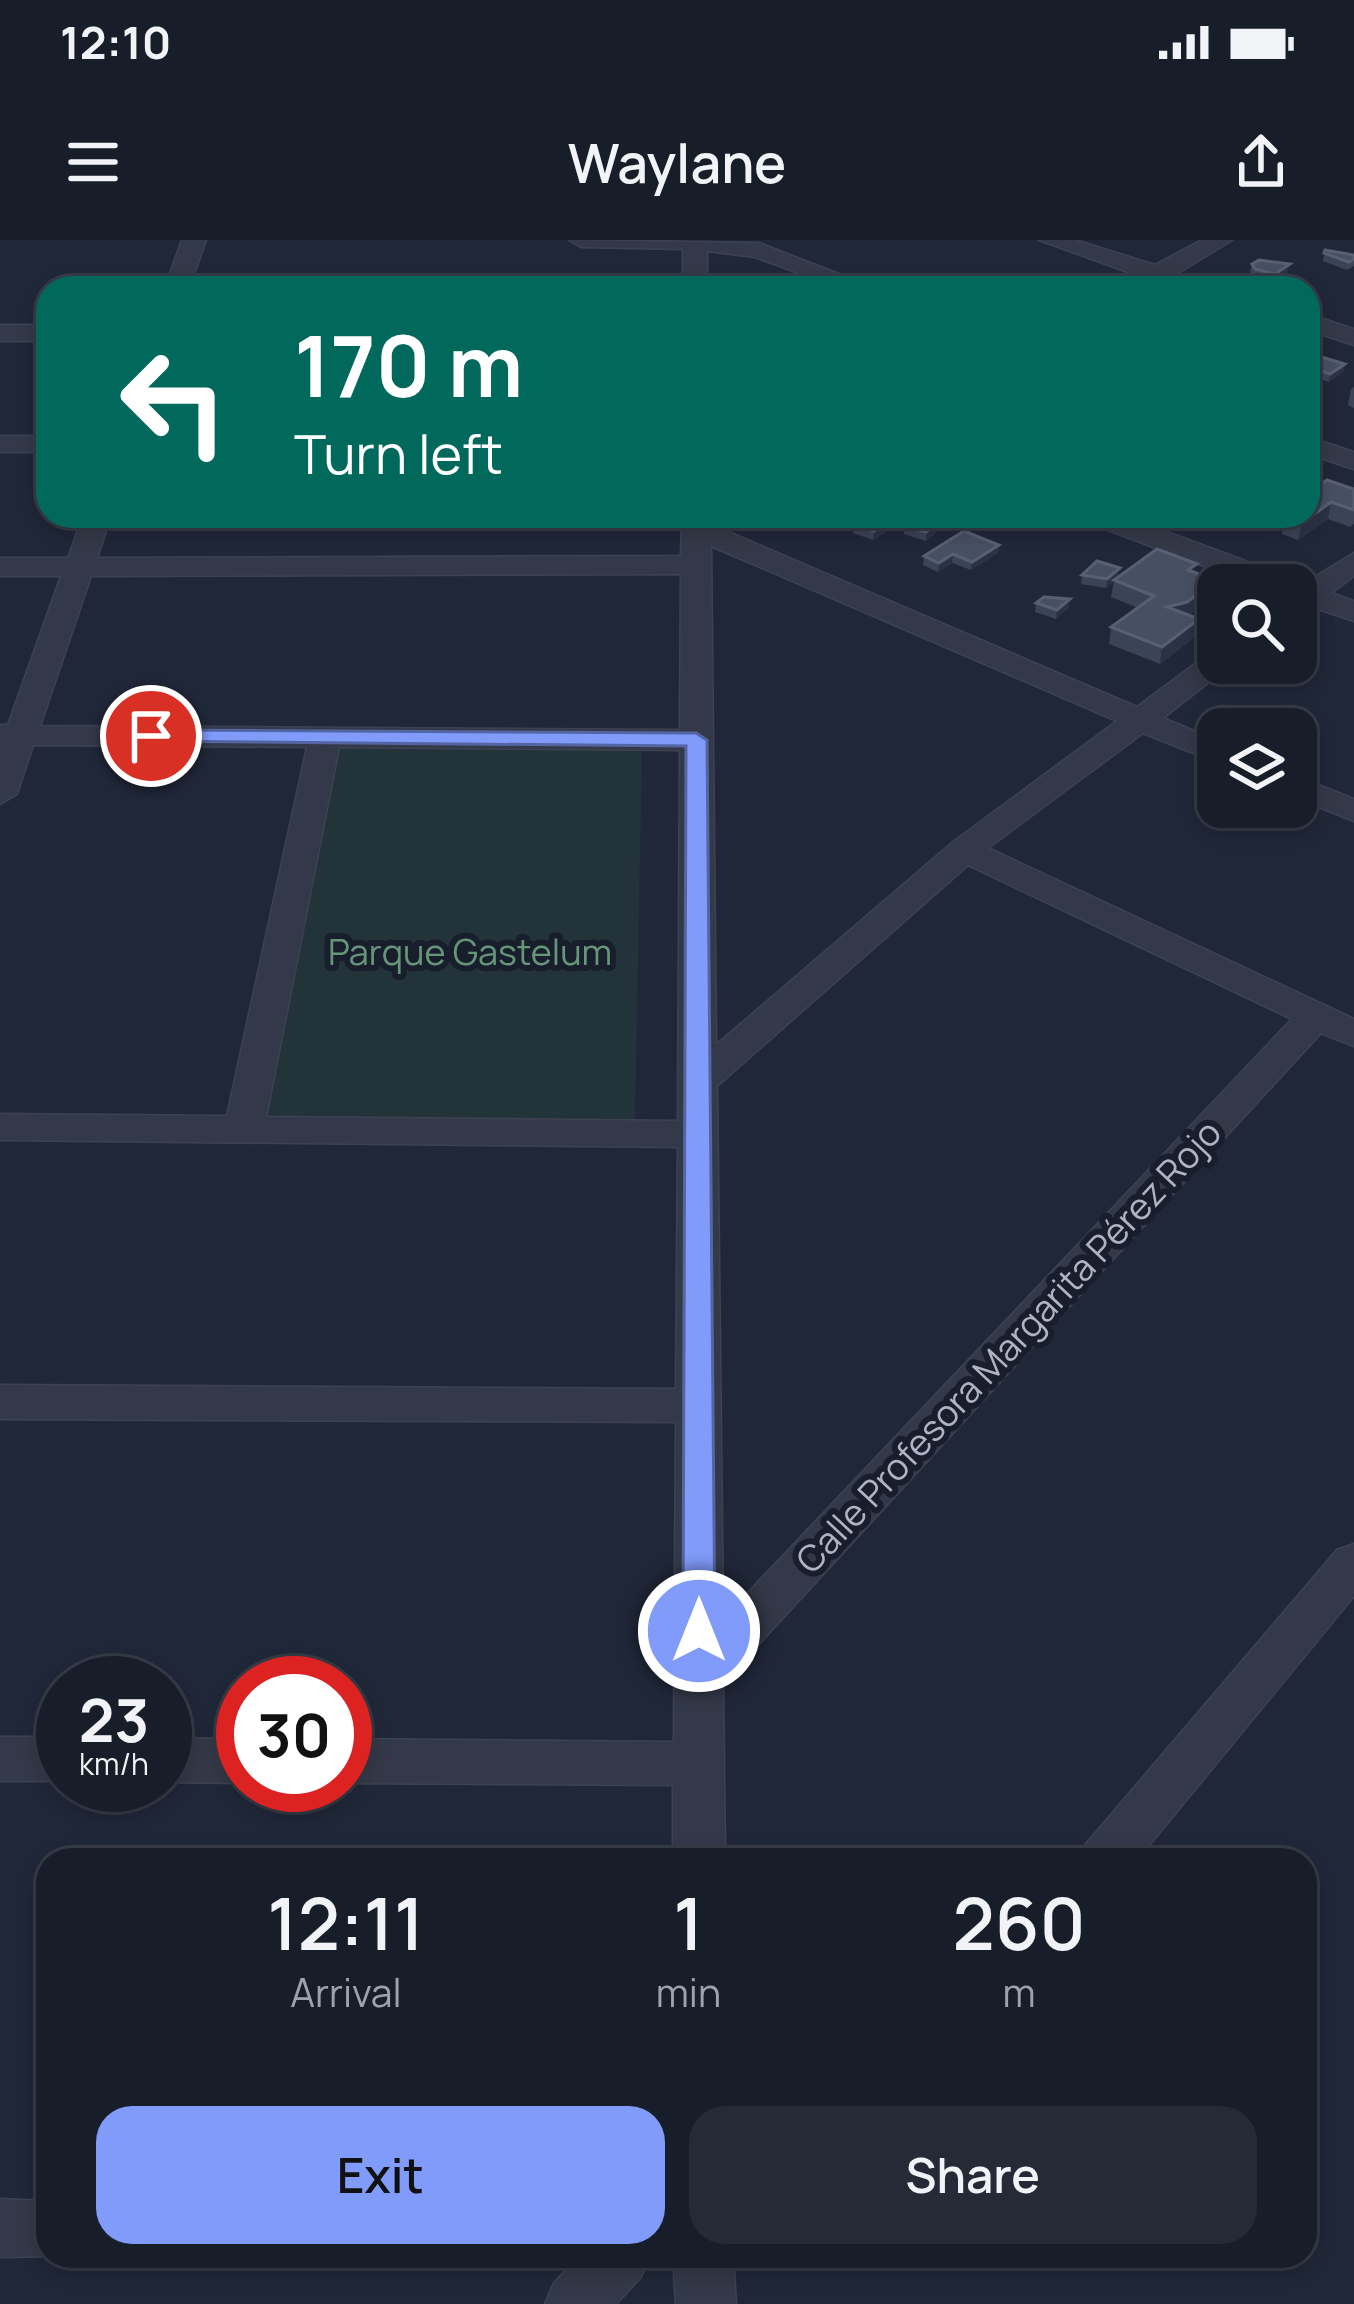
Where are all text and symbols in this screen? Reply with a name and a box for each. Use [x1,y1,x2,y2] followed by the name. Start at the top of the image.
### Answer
[60,11,171,73] text: 12:10
[568,125,786,199] text: Waylane
[60,129,126,195] icon: menu
[1228,129,1294,195] icon: share
[294,307,523,422] text: 170 m
[96,324,252,480] icon: left
[294,416,503,490] text: Turn left
[1197,564,1317,828] map controls
[1197,564,1317,684] button: search
[100,685,202,787] pin
[118,703,184,769] icon: arrive
[1197,708,1317,828] button: layers
[328,927,612,976] park label: Parque Gastelum
[784,1109,1232,1583] street label: Calle Profesora Margarita Pérez Rojo
[636,1568,762,1694] position arrow
[216,1656,372,1812] speed limit sign: 30
[79,1678,149,1760] text: 23
[79,1743,149,1784] text: km/h
[267,1873,424,1972] text: 12:11
[673,1873,704,1972] text: 1
[952,1873,1086,1972] text: 260
[290,1965,402,2019] text: Arrival
[656,1965,721,2019] text: min
[1002,1965,1036,2019] text: m
[96,2106,665,2244] button: Exit
[689,2106,1257,2244] button: Share

